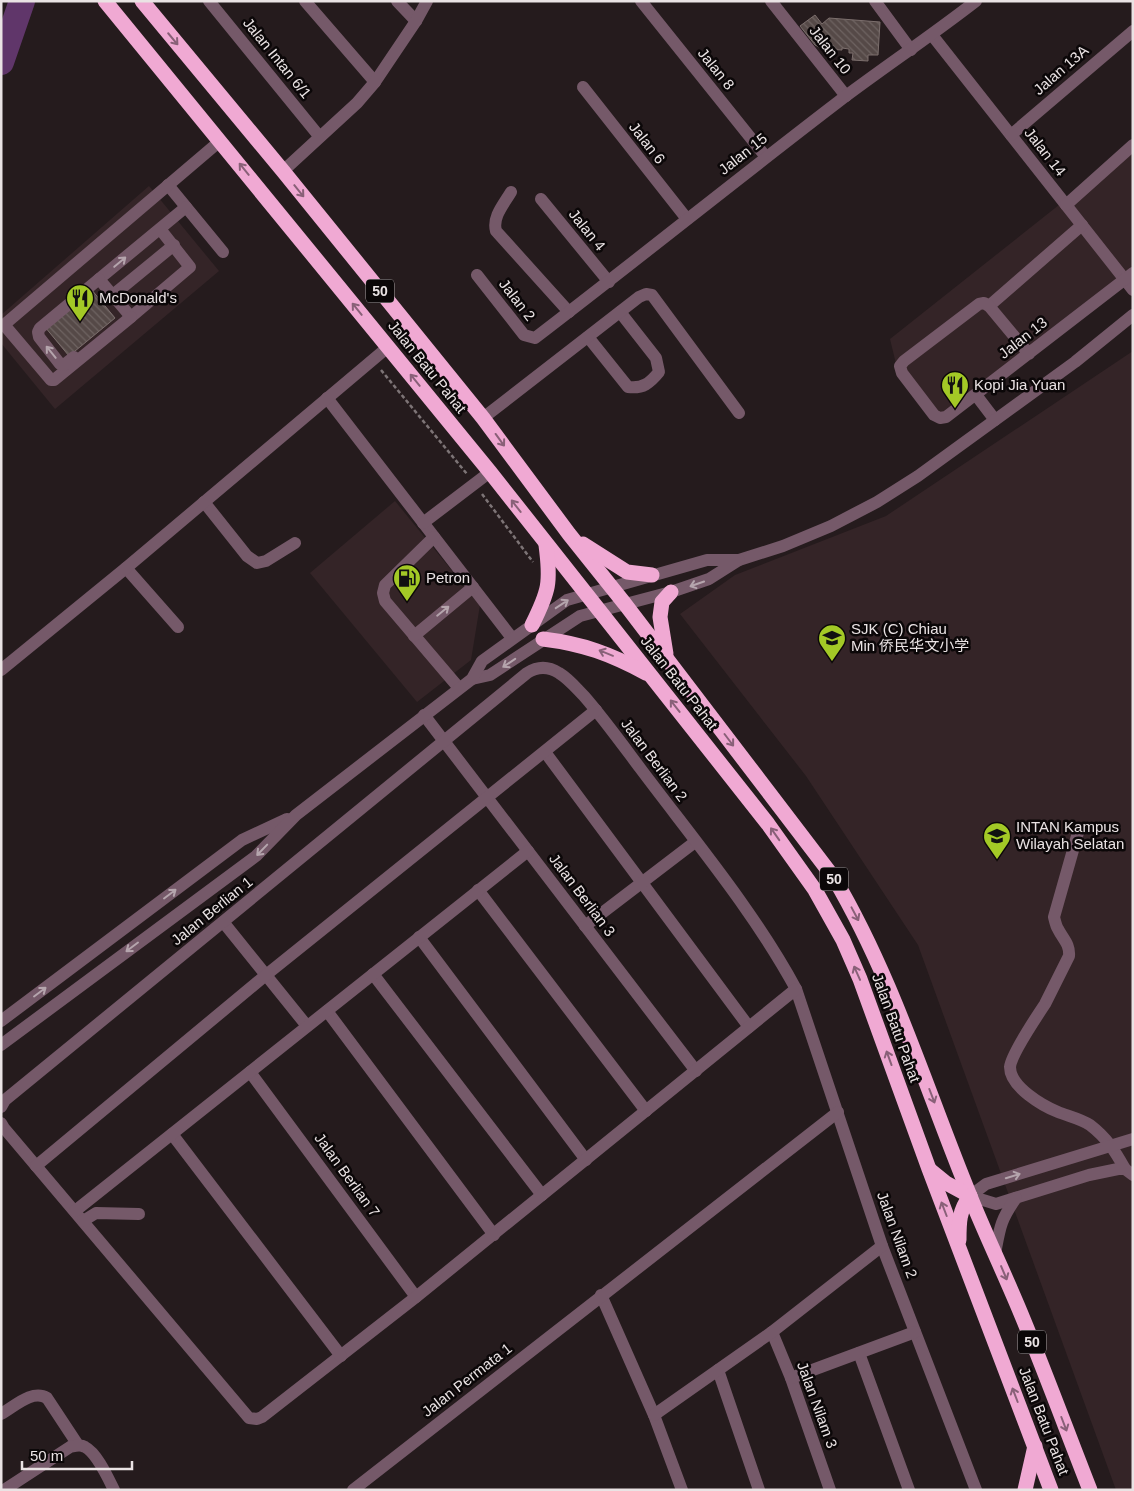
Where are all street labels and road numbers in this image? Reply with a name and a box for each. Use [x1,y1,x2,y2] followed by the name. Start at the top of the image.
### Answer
[240,14,315,101] street label: Jalan Intan 6/1
[806,22,855,77] street label: Jalan 10
[1030,41,1091,98] street label: Jalan 13A
[695,45,738,93] street label: Jalan 8
[626,118,669,167] street label: Jalan 6
[1021,124,1070,179] street label: Jalan 14
[715,129,770,178] street label: Jalan 15
[566,206,609,254] street label: Jalan 4
[496,275,539,324] street label: Jalan 2
[366,280,394,302] road number: 50
[995,313,1050,362] street label: Jalan 13
[385,317,470,417] street label: Jalan Batu Pahat
[638,632,722,734] street label: Jalan Batu Pahat
[618,715,691,804] street label: Jalan Berlian 2
[546,850,619,939] street label: Jalan Berlian 3
[820,868,848,891] road number: 50
[168,873,256,948] street label: Jalan Berlian 1
[869,971,924,1085] street label: Jalan Batu Pahat
[311,1130,383,1220] street label: Jalan Berlian 7
[874,1189,921,1280] street label: Jalan Nilam 2
[1018,1330,1046,1354] road number: 50
[418,1339,515,1420] street label: Jalan Permata 1
[794,1359,841,1450] street label: Jalan Nilam 3
[1016,1364,1073,1478] street label: Jalan Batu Pahat

